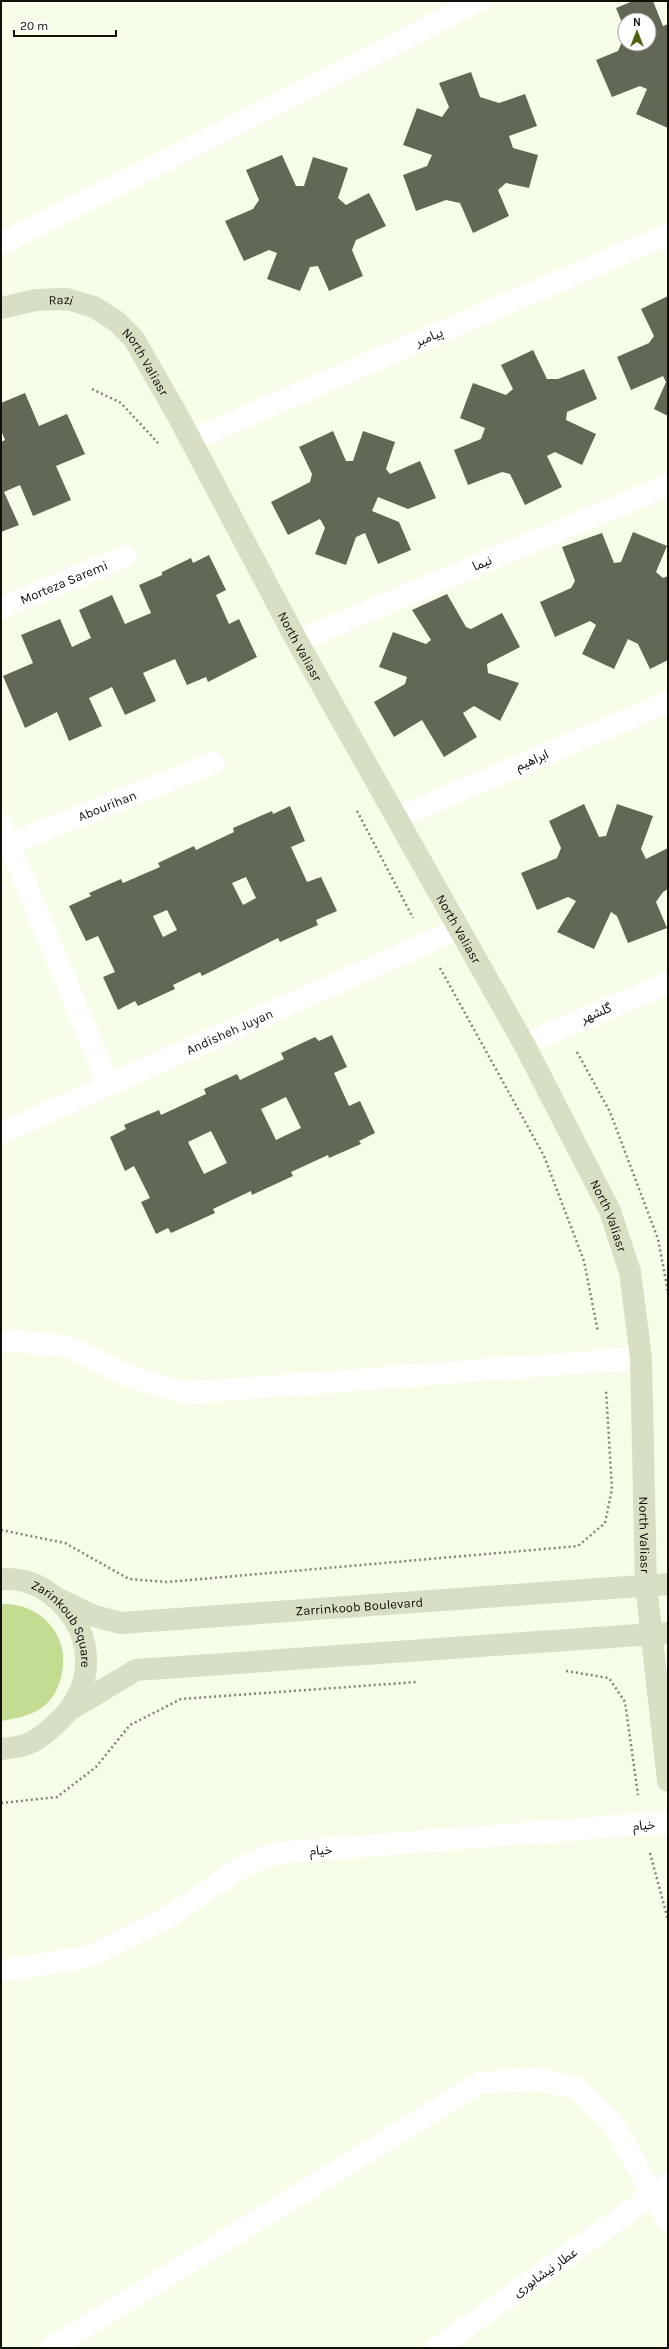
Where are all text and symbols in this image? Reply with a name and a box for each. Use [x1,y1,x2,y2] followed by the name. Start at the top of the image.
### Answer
[14,12,116,38] scale bar
[617,12,657,52] north arrow
[633,16,641,29] text: N
[20,19,48,33] text: 20 m
[48,291,76,308] street label: Razi
[119,324,172,398] street label: North Valiasr
[412,324,446,352] street label: پیامبر
[470,552,494,574] street label: نیما
[18,557,110,607] street label: Morteza Saremi
[275,609,326,684] street label: North Valiasr
[513,746,552,776] street label: ابراهیم
[76,787,138,823] street label: Abourihan
[434,892,485,966] street label: North Valiasr
[577,1000,615,1027] street label: گلشهر
[184,1005,275,1057] street label: Andisheh Juyan
[587,1177,630,1254] street label: North Valiasr
[637,1496,653,1574] street label: North Valiasr
[29,1577,94,1668] street label: Zarinkoub Square
[295,1594,424,1618] street label: Zarrinkoob Boulevard
[632,1817,656,1835] street label: خیام
[309,1842,333,1860] street label: خیام
[510,2244,581,2300] street label: عطار نیشابوری

